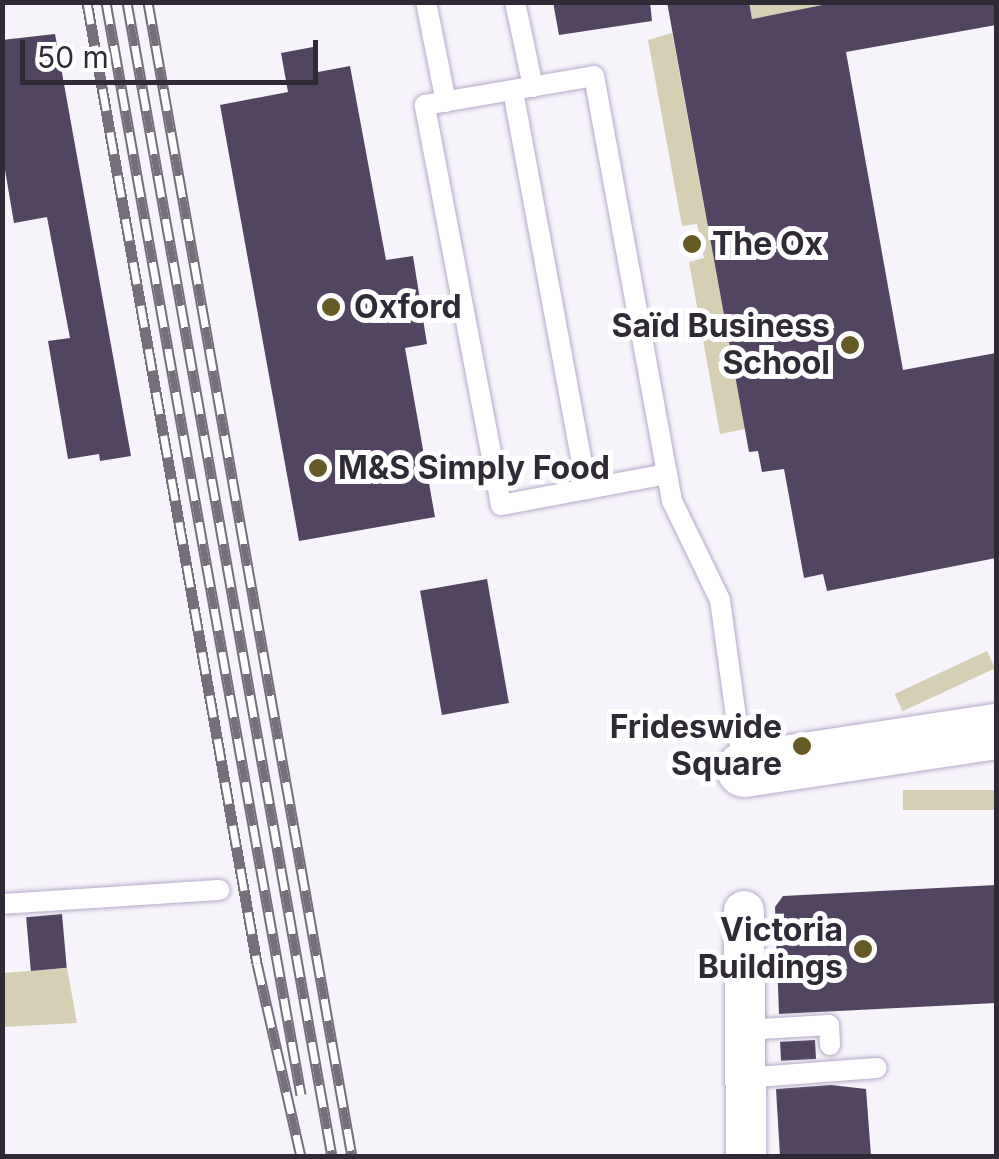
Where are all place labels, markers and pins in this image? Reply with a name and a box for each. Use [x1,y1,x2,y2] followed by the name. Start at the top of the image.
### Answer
[712,225,823,263] place label: The Ox
[681,233,703,255] marker: The Ox
[354,288,462,326] place label: Oxford
[318,294,344,320] marker: Oxford
[612,308,830,383] place label: Saïd Business School
[839,334,861,356] marker: Saïd Business School
[338,449,610,487] place label: M&S Simply Food
[307,457,329,479] marker: M&S Simply Food
[610,709,782,784] place label: Frideswide Square
[791,735,813,757] marker: Frideswide Square
[698,912,843,987] place label: Victoria Buildings
[852,938,874,960] marker: Victoria Buildings

